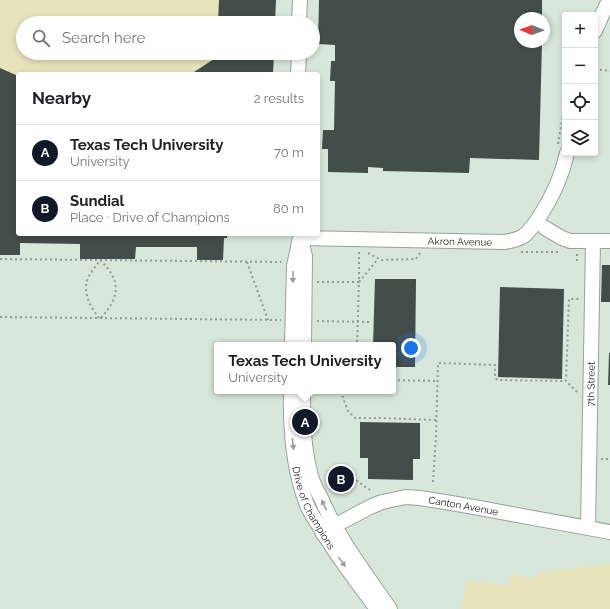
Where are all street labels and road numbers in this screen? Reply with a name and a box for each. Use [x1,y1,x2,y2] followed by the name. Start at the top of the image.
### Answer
[428,236,492,248] street label: Akron Avenue
[585,361,597,407] street label: 7th Street
[290,466,337,552] street label: Drive of Champions
[428,494,499,517] street label: Canton Avenue

